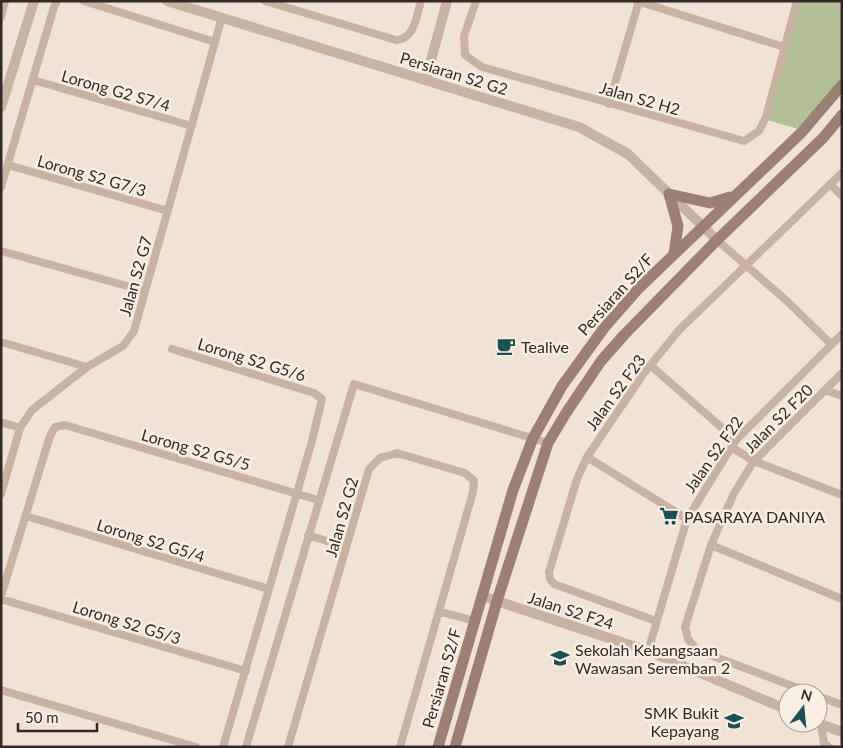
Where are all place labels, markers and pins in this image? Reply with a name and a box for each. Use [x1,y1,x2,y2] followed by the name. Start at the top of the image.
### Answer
[495,335,517,357] cafe icon: Tealive
[521,337,569,356] place label: Tealive
[658,505,680,527] supermarket icon: PASARAYA DANIYA
[684,507,825,526] place label: PASARAYA DANIYA
[575,640,730,677] place label: Sekolah Kebangsaan Wawasan Seremban 2
[549,647,571,669] school or university icon: Sekolah Kebangsaan Wawasan Seremban 2
[644,703,719,740] place label: SMK Bukit Kepayang
[723,710,745,732] school or university icon: SMK Bukit Kepayang

